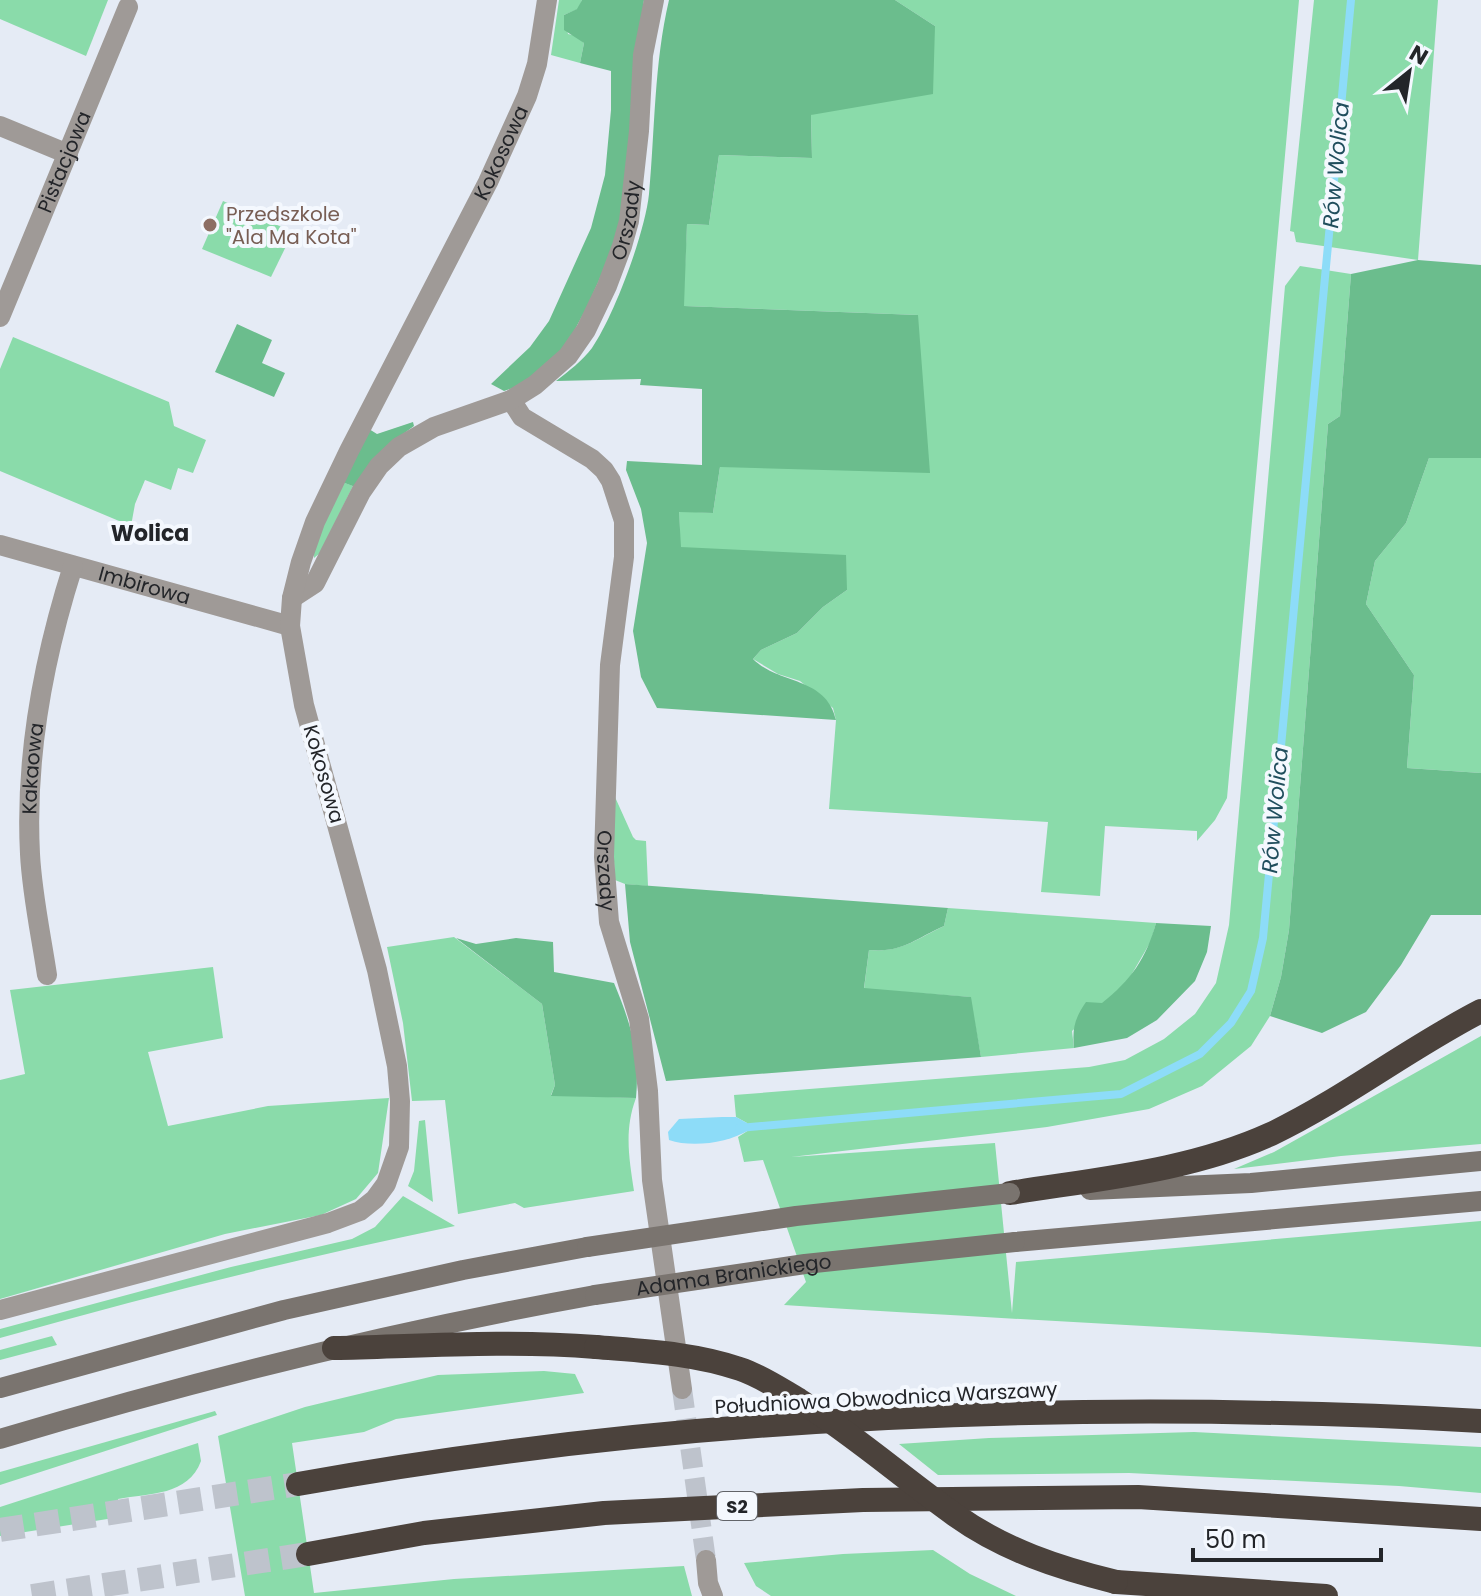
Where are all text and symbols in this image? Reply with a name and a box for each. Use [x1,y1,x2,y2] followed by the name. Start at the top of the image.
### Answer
[1369,32,1449,112] north arrow
[1404,38,1434,73] text: N
[1315,100,1357,229] water label: Rów Wolica
[467,101,535,205] street label: Kokosowa
[31,107,98,217] street label: Pistacjowa
[604,179,647,264] street label: Orszady
[226,200,357,251] place label: Przedszkole "Ala Ma Kota"
[201,216,219,234] marker: Przedszkole "Ala Ma Kota"
[111,518,189,549] district label: Wolica
[95,559,194,612] street label: Imbirowa
[15,721,50,815] street label: Kakaowa
[297,722,351,826] street label: Kokosowa
[1254,745,1296,874] water label: Rów Wolica
[590,830,622,912] street label: Orszady
[634,1247,833,1303] street label: Adama Branickiego
[714,1375,1058,1421] street label: Południowa Obwodnica Warszawy
[717,1492,757,1520] road number: S2
[1193,1512,1381,1562] scale bar
[1205,1523,1266,1556] text: 50 m

